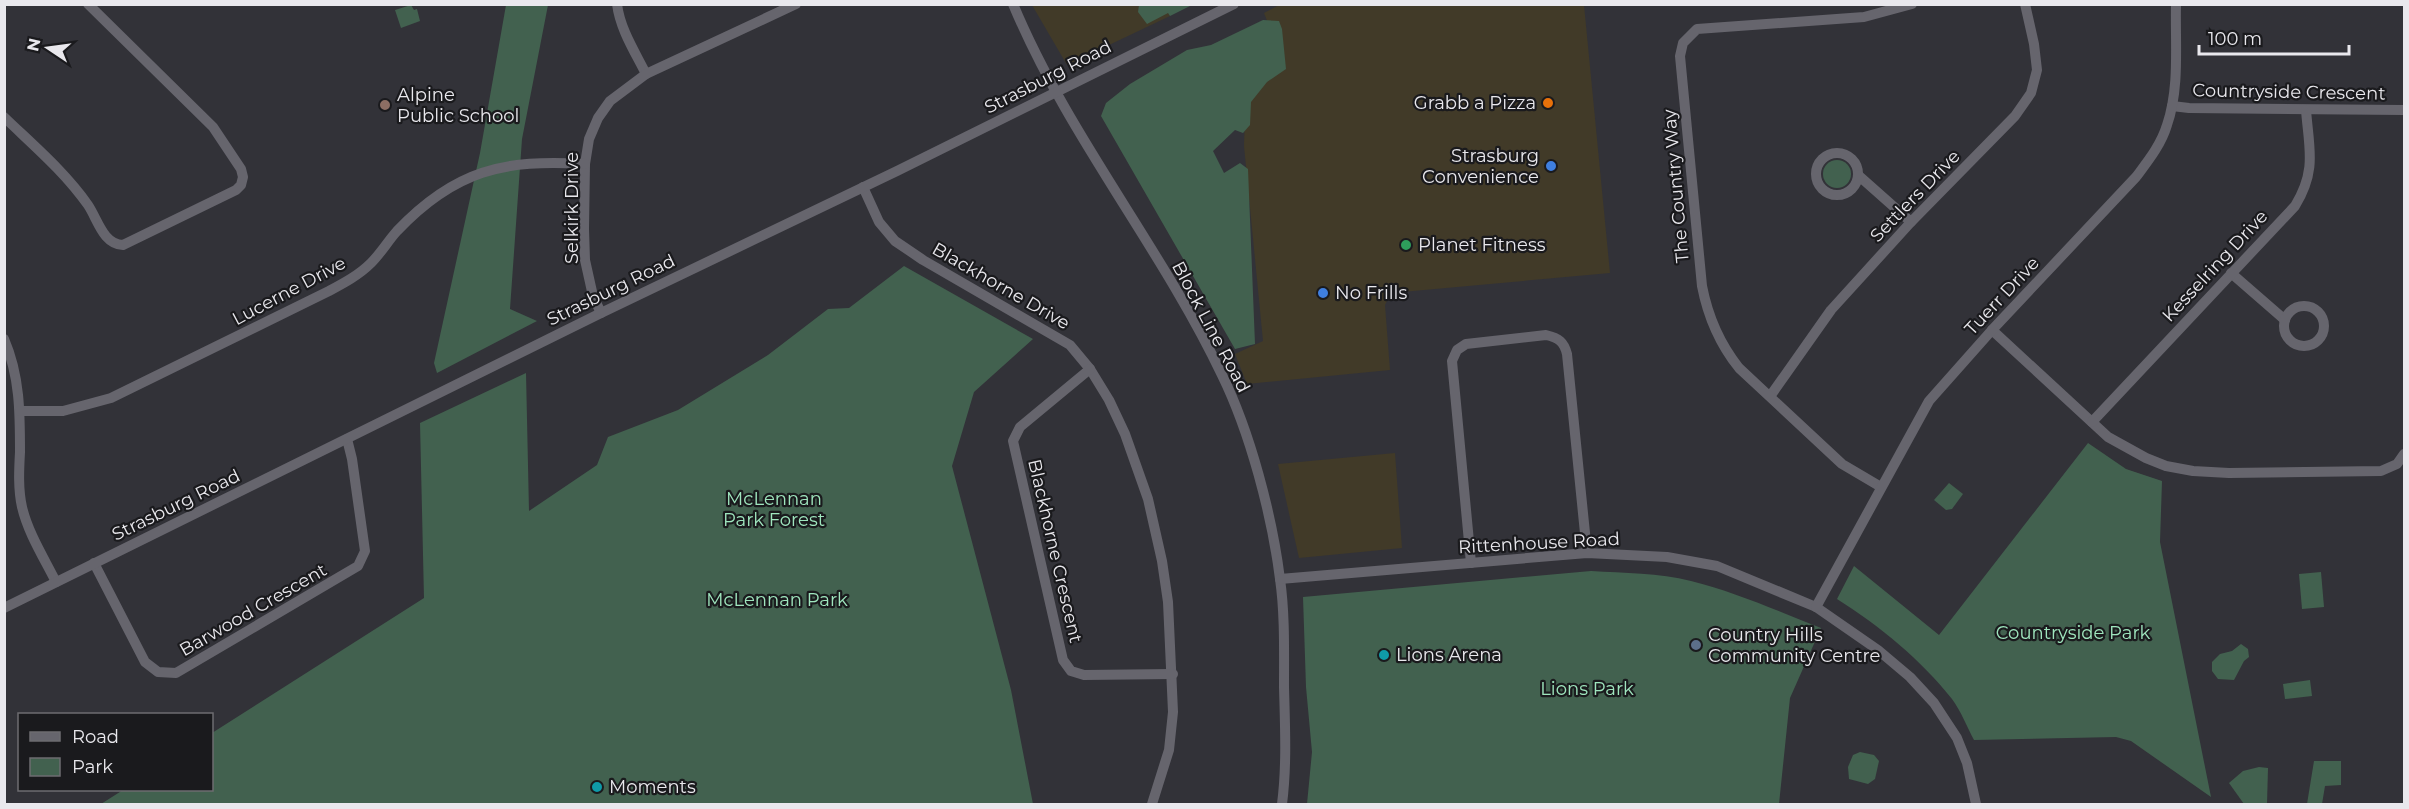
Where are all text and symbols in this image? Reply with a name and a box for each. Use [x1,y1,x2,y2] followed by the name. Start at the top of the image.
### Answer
[18,18,78,78] north arrow
[2199,18,2349,56] scale bar
[2208,28,2262,50] text: 100 m
[981,35,1115,119] street label: Strasburg Road
[23,36,45,53] text: N
[2192,79,2386,105] street label: Countryside Crescent
[397,84,519,127] place label: Alpine Public School
[1414,92,1536,114] place label: Grabb a Pizza
[1541,96,1555,110] marker: Grabb a Pizza
[378,98,392,112] marker: Alpine Public School
[1658,108,1694,264] street label: The Country Way
[1422,145,1539,188] place label: Strasburg Convenience
[1865,145,1965,247] street label: Settlers Drive
[561,152,583,264] street label: Selkirk Drive
[1544,159,1558,173] marker: Strasburg Convenience
[2158,205,2273,326] street label: Kesselring Drive
[1418,234,1546,256] place label: Planet Fitness
[928,238,1074,334] street label: Blackhorne Drive
[1399,238,1413,252] marker: Planet Fitness
[543,249,679,331] street label: Strasburg Road
[228,252,350,330] street label: Lucerne Drive
[1960,252,2044,340] street label: Tuerr Drive
[1167,258,1255,396] street label: Block Line Road
[1335,282,1407,304] place label: No Frills
[1316,286,1330,300] marker: No Frills
[1023,457,1087,645] street label: Blackhorne Crescent
[108,464,244,546] street label: Strasburg Road
[723,488,825,531] park label: McLennan Park Forest
[1458,528,1620,558] street label: Rittenhouse Road
[175,559,331,661] street label: Barwood Crescent
[706,589,848,611] park label: McLennan Park
[1996,622,2150,644] park label: Countryside Park
[1708,624,1881,667] place label: Country Hills Community Centre
[1689,638,1703,652] marker: Country Hills Community Centre
[1396,644,1502,666] place label: Lions Arena
[1377,648,1391,662] marker: Lions Arena
[1540,678,1634,700] park label: Lions Park
[18,713,213,791] legend
[72,726,119,748] text: Road
[72,756,113,778] text: Park
[609,776,696,798] place label: Moments
[590,780,604,794] marker: Moments

